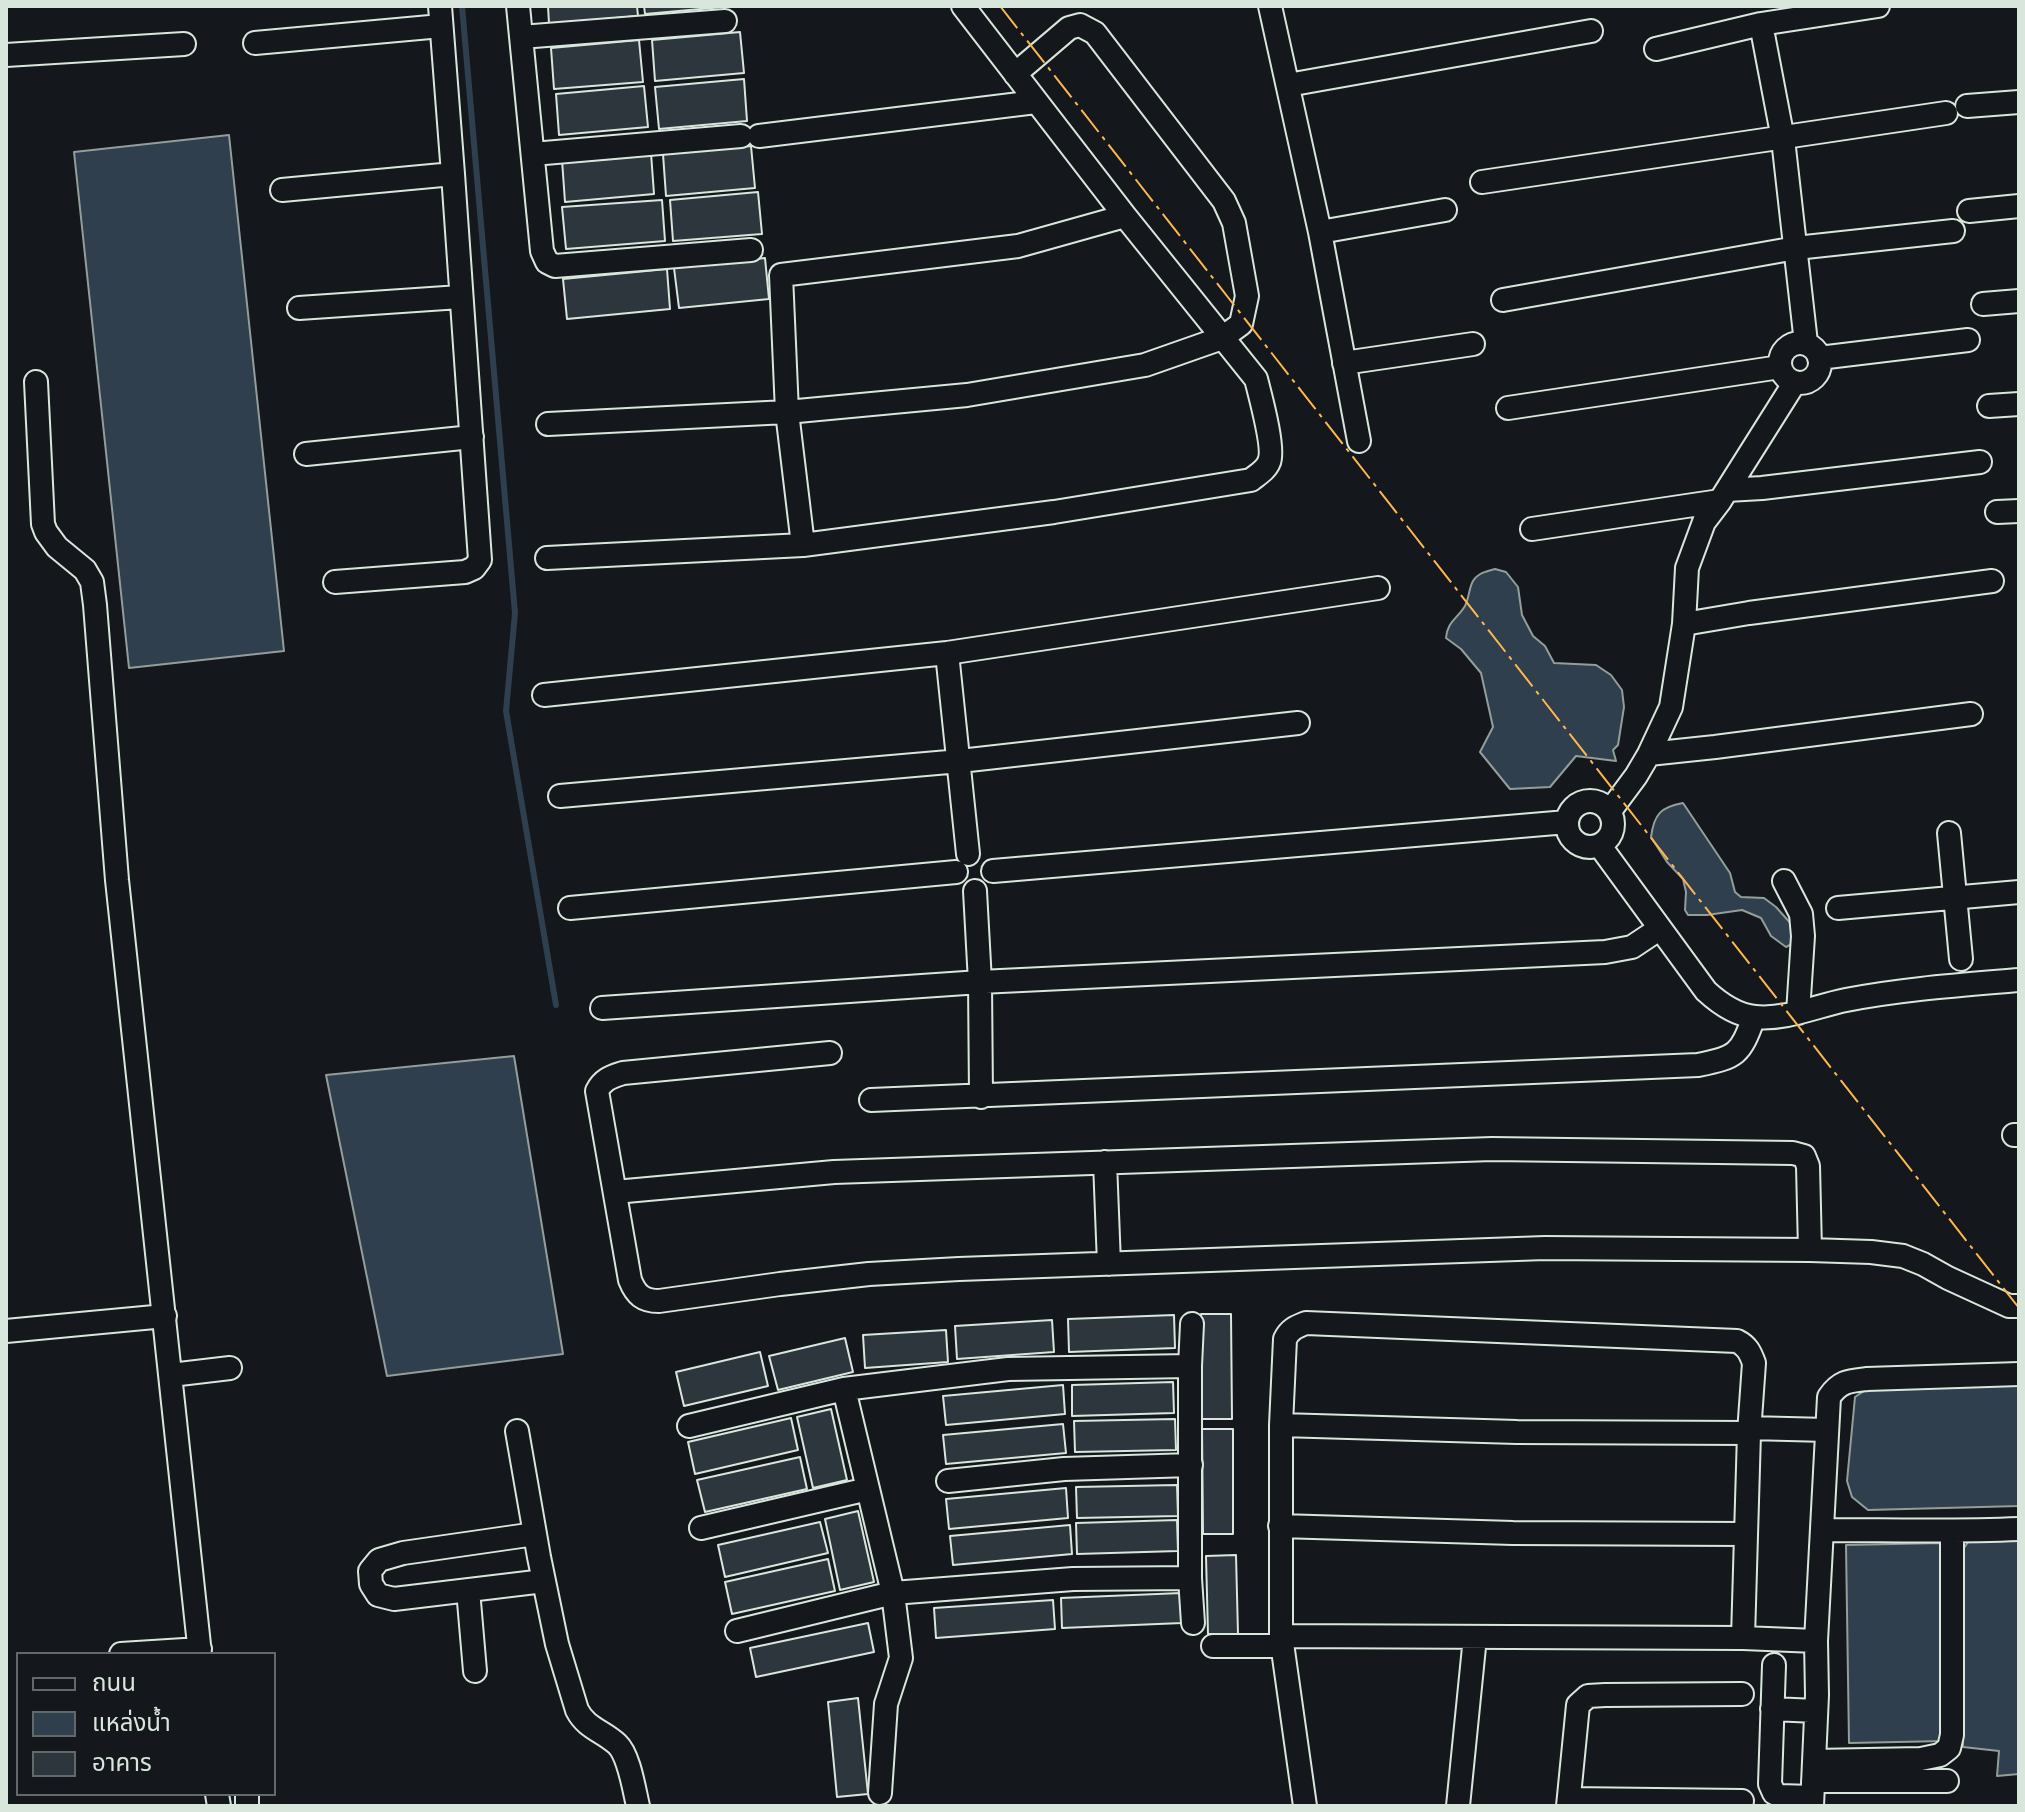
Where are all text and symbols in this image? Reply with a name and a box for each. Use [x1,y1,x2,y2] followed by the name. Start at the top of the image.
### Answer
[16,1652,276,1796] legend
[92,1666,136,1698] text: ถนน
[92,1706,171,1738] text: แหล่งน้ำ
[92,1746,152,1778] text: อาคาร

